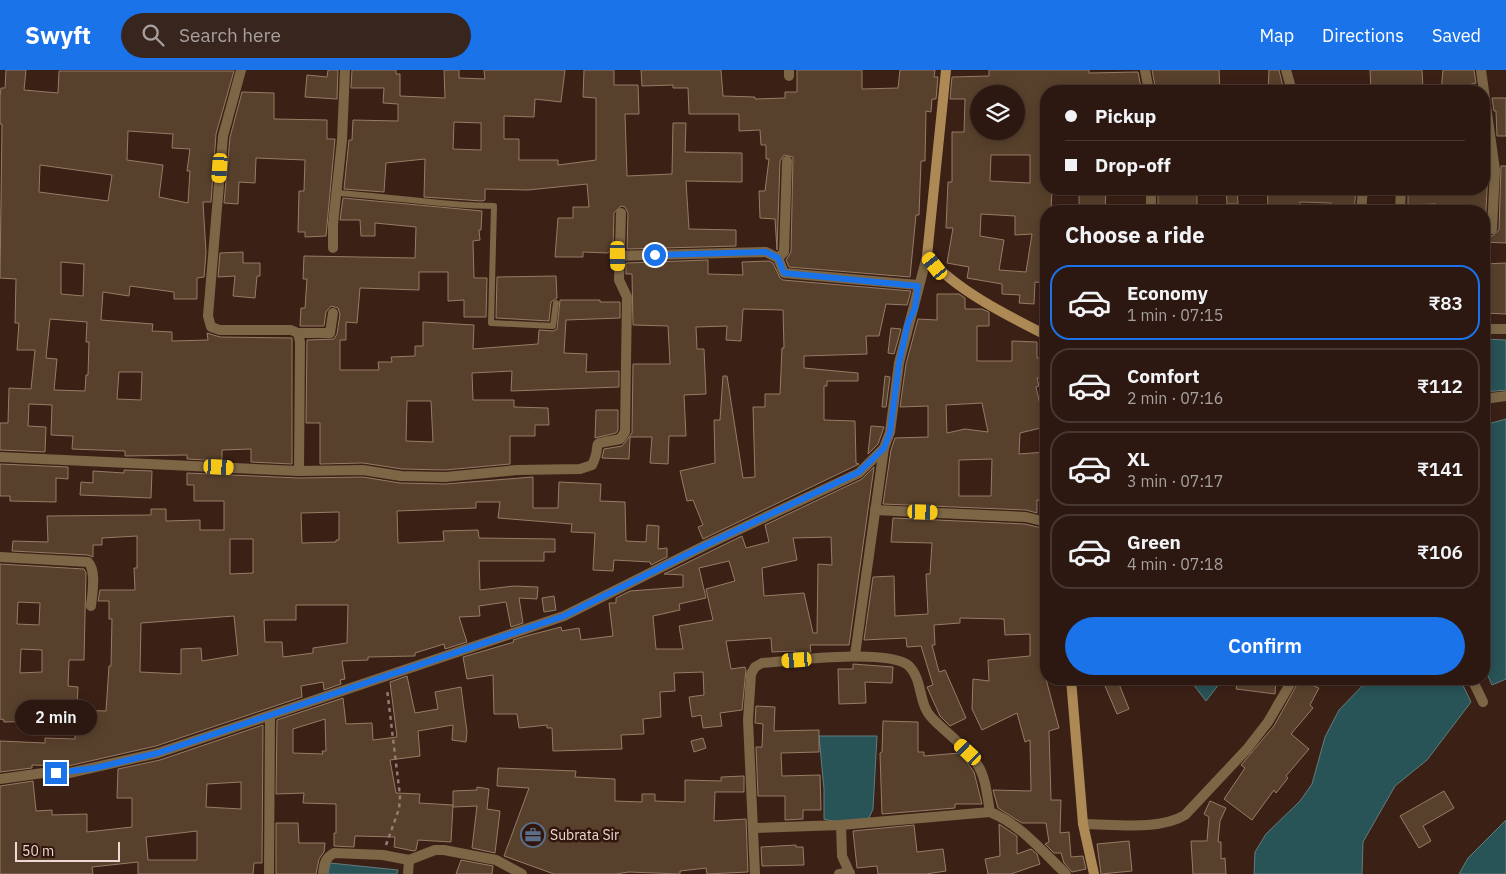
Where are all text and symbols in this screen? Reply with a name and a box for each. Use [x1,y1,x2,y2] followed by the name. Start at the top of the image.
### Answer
[121,13,471,58] search box
[25,19,91,51] text: Swyft
[139,21,167,49] icon: search
[179,23,281,47] text: Search here
[1259,24,1294,47] text: Map
[1322,24,1404,47] text: Directions
[1432,24,1481,47] text: Saved
[970,85,1025,140] map controls
[970,85,1025,140] button: layers
[1095,104,1156,128] text: Pickup
[211,153,228,183] car
[1095,153,1171,177] text: Drop-off
[1065,220,1205,249] text: Choose a ride
[610,241,625,271] car
[644,244,666,266] route start
[919,250,950,282] car
[1067,280,1112,325] icon: car
[1127,281,1208,305] text: Economy
[1428,291,1463,315] text: ₹83
[1127,305,1223,325] text: 1 min · 07:15
[1067,363,1112,408] icon: car
[1127,364,1200,388] text: Comfort
[1417,374,1463,398] text: ₹112
[1127,388,1223,408] text: 2 min · 07:16
[1067,446,1112,491] icon: car
[1127,447,1150,471] text: XL
[1417,457,1463,481] text: ₹141
[203,459,234,475] car
[1127,471,1223,491] text: 3 min · 07:17
[907,504,938,520] car
[1067,529,1112,574] icon: car
[1127,530,1181,554] text: Green
[1417,540,1463,564] text: ₹106
[1127,554,1223,574] text: 4 min · 07:18
[1065,617,1465,675] button: Confirm
[781,651,812,669] car
[15,700,97,736] callout: 2 min
[35,707,77,727] text: 2 min
[951,736,984,768] car
[45,762,67,784] route end
[520,822,546,848] office icon: Subrata Sir
[550,826,619,844] place label: Subrata Sir
[15,839,120,862] scale bar
[22,842,54,860] text: 50 m

